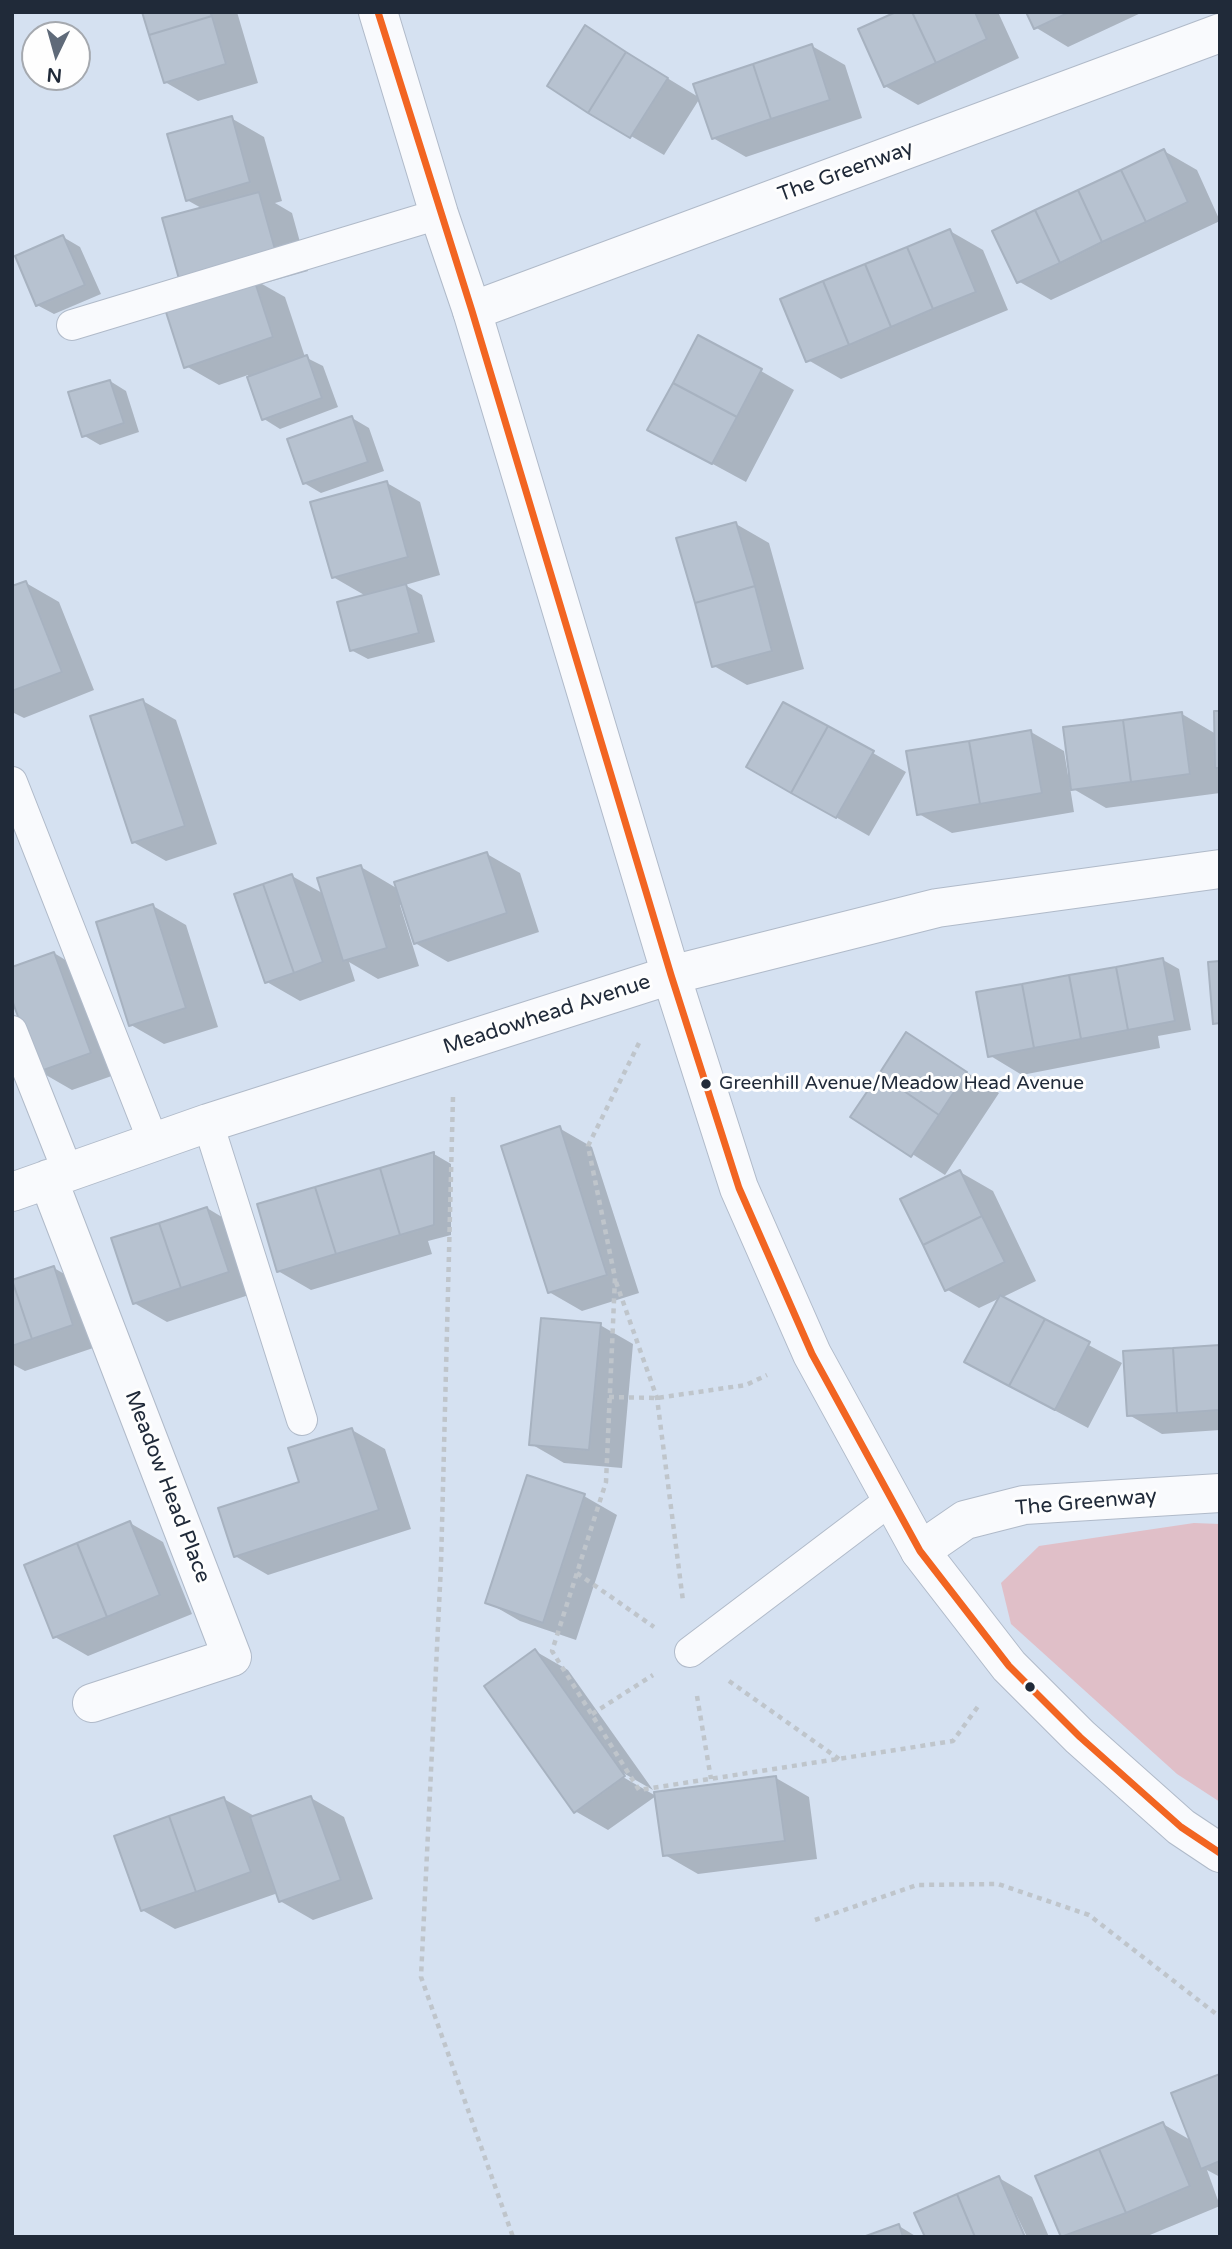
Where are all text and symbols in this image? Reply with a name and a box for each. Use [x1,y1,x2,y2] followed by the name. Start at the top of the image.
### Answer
[21,21,91,91] north arrow
[46,63,63,87] text: N
[775,136,917,208] street label: The Greenway
[440,970,654,1060] street label: Meadowhead Avenue
[719,1073,1084,1095] place label: Greenhill Avenue/Meadow Head Avenue
[699,1077,713,1091] marker: Greenhill Avenue/Meadow Head Avenue
[119,1387,215,1587] street label: Meadow Head Place
[1014,1484,1158,1522] street label: The Greenway
[1023,1680,1037,1694] unlabelled marker

